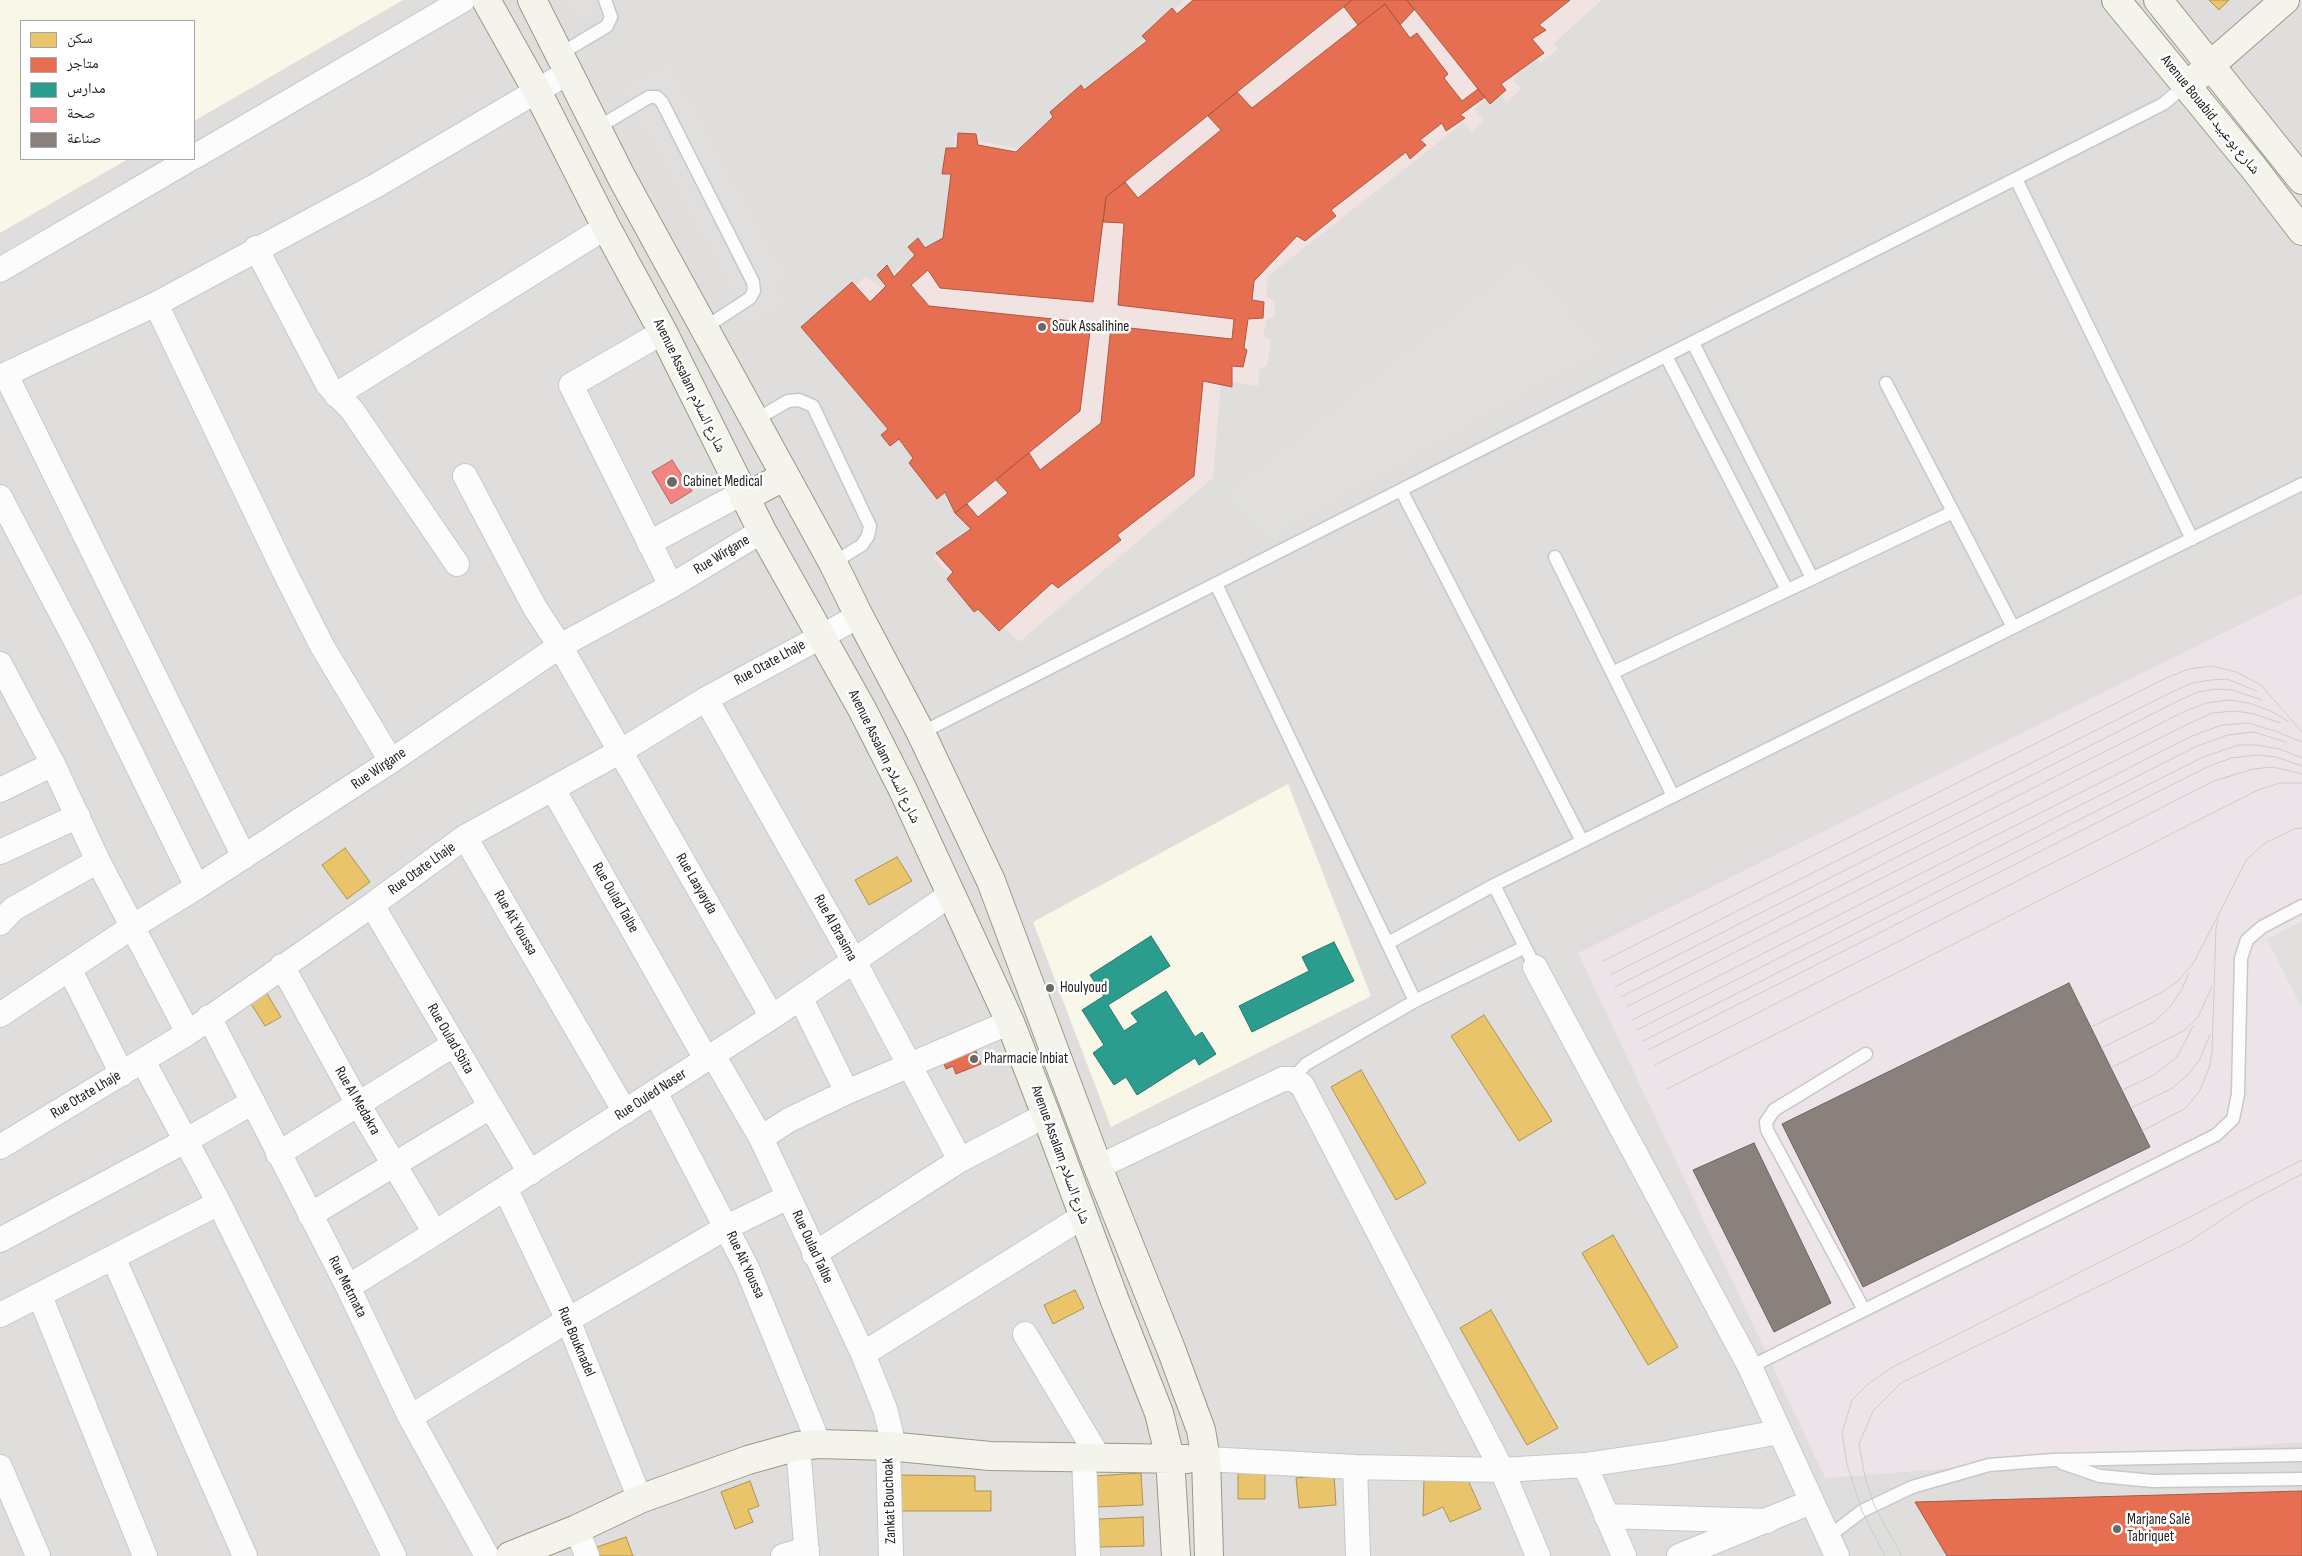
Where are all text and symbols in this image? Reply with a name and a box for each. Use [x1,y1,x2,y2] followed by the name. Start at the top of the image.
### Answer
[20,20,195,160] legend
[67,29,93,48] text: سكن
[2156,52,2264,178] street label: Avenue Bouabid شارع بوعبيد
[67,54,99,73] text: متاجر
[67,79,106,98] text: مدارس
[67,104,96,123] text: صحة
[67,129,101,148] text: صناعة
[649,316,729,456] street label: Avenue Assalam شارع السلام
[1052,318,1129,336] place label: Souk Assalihine
[1036,321,1048,333] marker: Souk Assalihine
[683,473,763,491] place label: Cabinet Medical
[665,475,679,489] marker: Cabinet Medical
[691,531,753,579] street label: Rue Wirgane
[731,636,809,690] street label: Rue Otate Lhaje
[844,687,924,827] street label: Avenue Assalam شارع السلام
[348,744,410,794] street label: Rue Wirgane
[385,839,459,899] street label: Rue Otate Lhaje
[671,850,721,918] street label: Rue Laayayda
[588,860,642,936] street label: Rue Oulad Talbe
[489,887,541,959] street label: Rue Ait Youssa
[809,891,861,965] street label: Rue Al Brasima
[1060,979,1107,997] place label: Houlyoud
[1044,982,1056,994] marker: Houlyoud
[423,1001,477,1077] street label: Rue Oulad Sbita
[984,1050,1068,1068] place label: Pharmacie Inbiat
[968,1053,980,1065] marker: Pharmacie Inbiat
[330,1064,384,1138] street label: Rue Al Medakra
[612,1065,690,1125] street label: Rue Ouled Naser
[48,1067,124,1123] street label: Rue Otate Lhaje
[1026,1083,1094,1227] street label: Avenue Assalam شارع السلام
[787,1208,837,1286] street label: Rue Oulad Talbe
[722,1229,768,1301] street label: Rue Ait Youssa
[324,1253,370,1321] street label: Rue Metmata
[553,1305,599,1379] street label: Rue Bouknadel
[880,1458,900,1544] street label: Zankat Bouchoak
[2127,1511,2190,1546] place label: Marjane Salé Tabriquet
[2111,1523,2123,1535] marker: Marjane Salé Tabriquet

